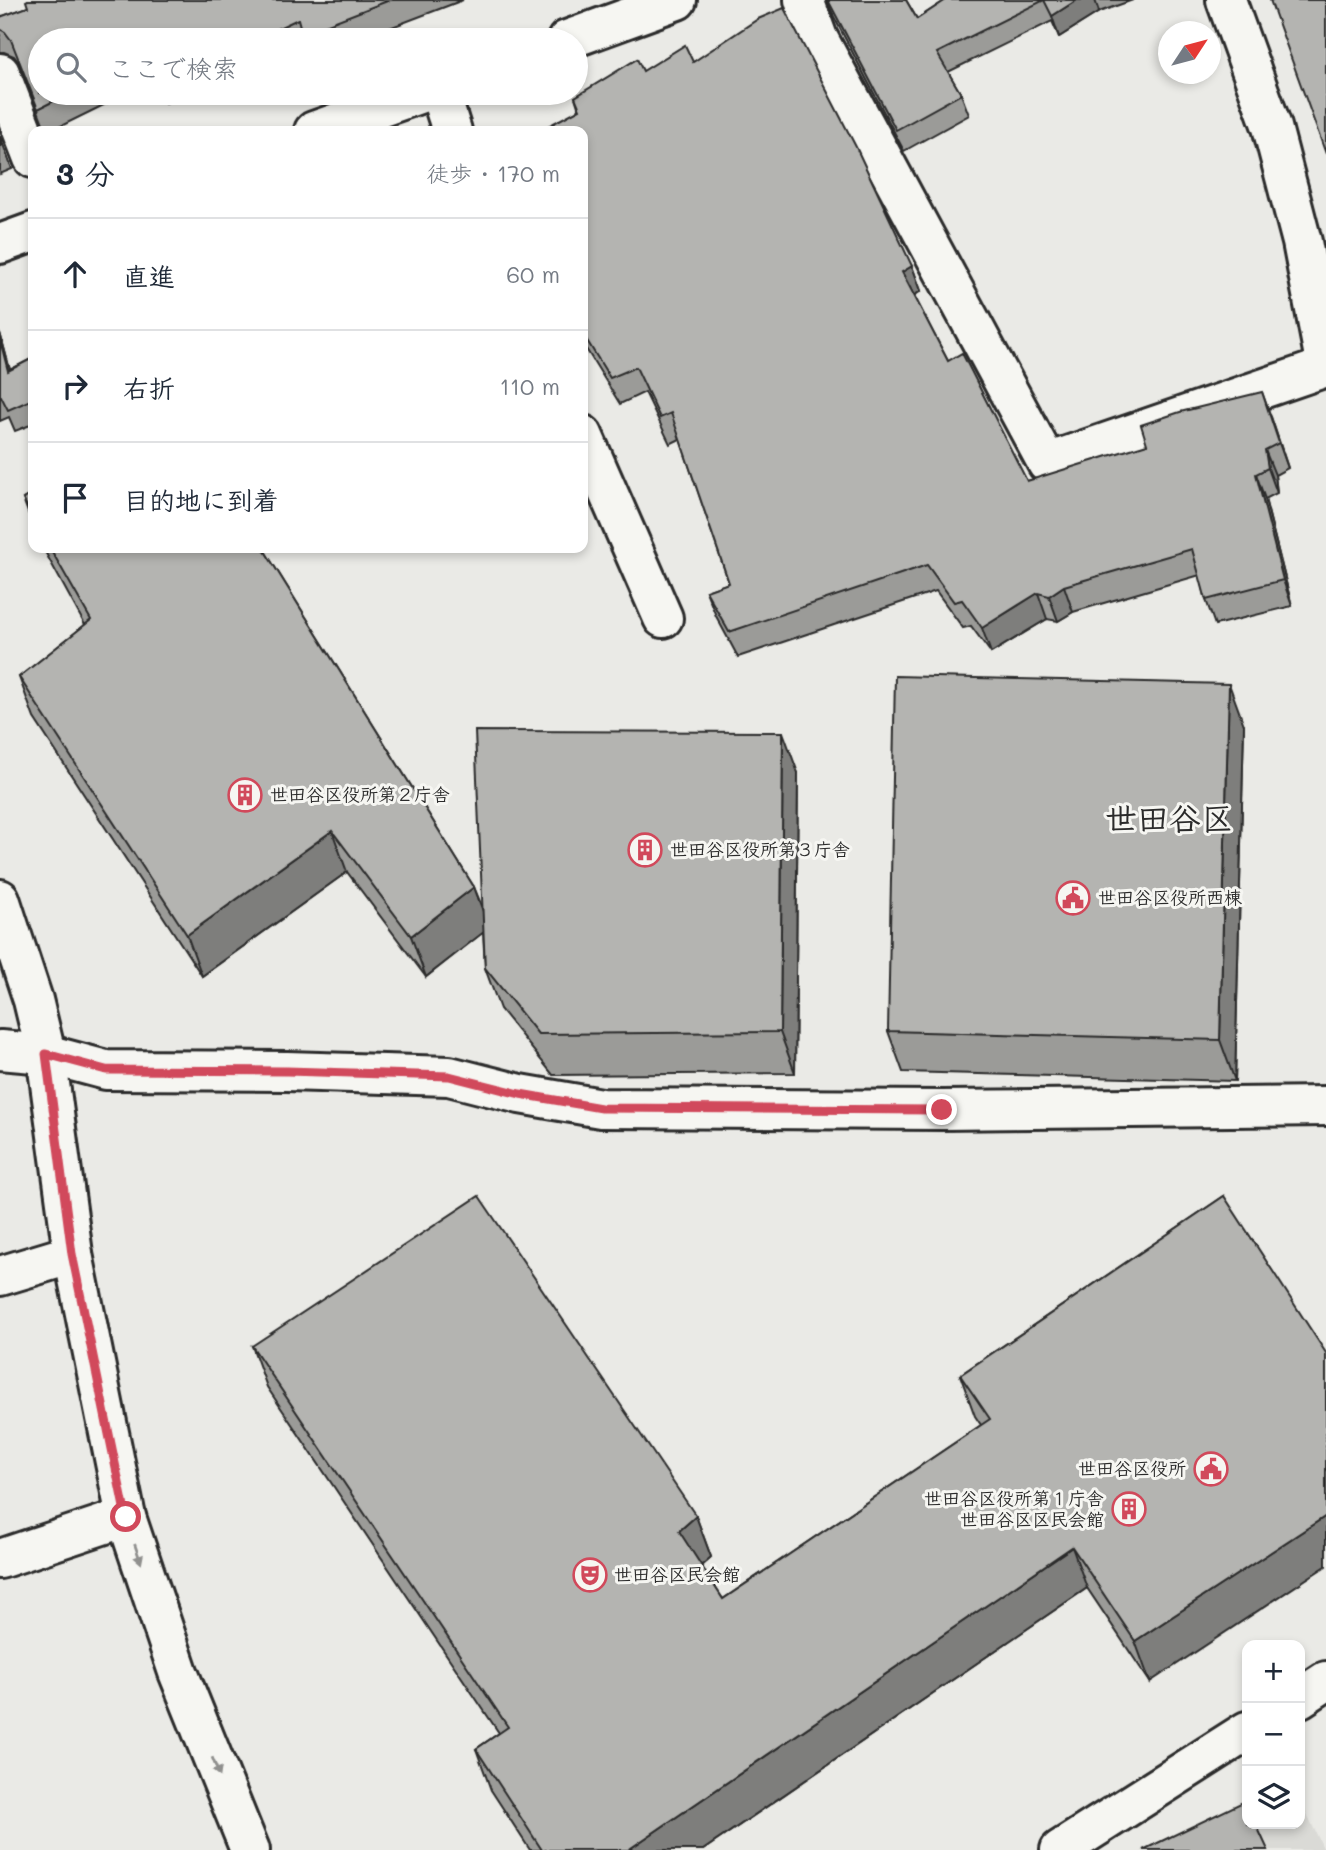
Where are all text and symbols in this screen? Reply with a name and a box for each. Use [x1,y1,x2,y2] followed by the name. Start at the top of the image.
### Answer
[1158,21,1221,84] north arrow
[28,28,588,105] search box
[52,48,90,86] icon: search
[108,51,238,85] text: ここで検索
[56,153,115,193] text: 3 分
[426,158,560,188] text: 徒歩 · 170 m
[56,255,94,293] icon: ahead
[123,259,175,293] text: 直進
[506,259,560,289] text: 60 m
[56,367,94,405] icon: right
[123,371,175,405] text: 右折
[500,371,560,401] text: 110 m
[56,479,94,517] icon: arrive
[123,483,279,517] text: 目的地に到着
[226,776,264,814] building icon: 世田谷区役所第２庁舎
[270,782,450,806] place label: 世田谷区役所第２庁舎
[1105,796,1233,838] district label: 世田谷区
[626,831,664,869] building icon: 世田谷区役所第３庁舎
[670,837,850,861] place label: 世田谷区役所第３庁舎
[1054,879,1092,917] public building icon: 世田谷区役所西棟
[1098,885,1242,909] place label: 世田谷区役所西棟
[926,1094,957,1125] route end
[1192,1450,1230,1488] public building icon: 世田谷区役所
[1078,1456,1186,1480] place label: 世田谷区役所
[924,1486,1104,1531] place label: 世田谷区役所第１庁舎 世田谷区区民会館
[1110,1490,1148,1528] building icon: 世田谷区役所第１庁舎 世田谷区区民会館
[110,1501,141,1532] route start
[133,1543,144,1564] one-way arrow
[571,1556,609,1594] theatre icon: 世田谷区民会館
[614,1562,740,1586] place label: 世田谷区民会館
[1242,1640,1305,1829] map controls
[1242,1640,1305,1703] button: +
[1242,1703,1305,1766] button: −
[211,1757,222,1778] one-way arrow
[1242,1766,1305,1829] button: layers

